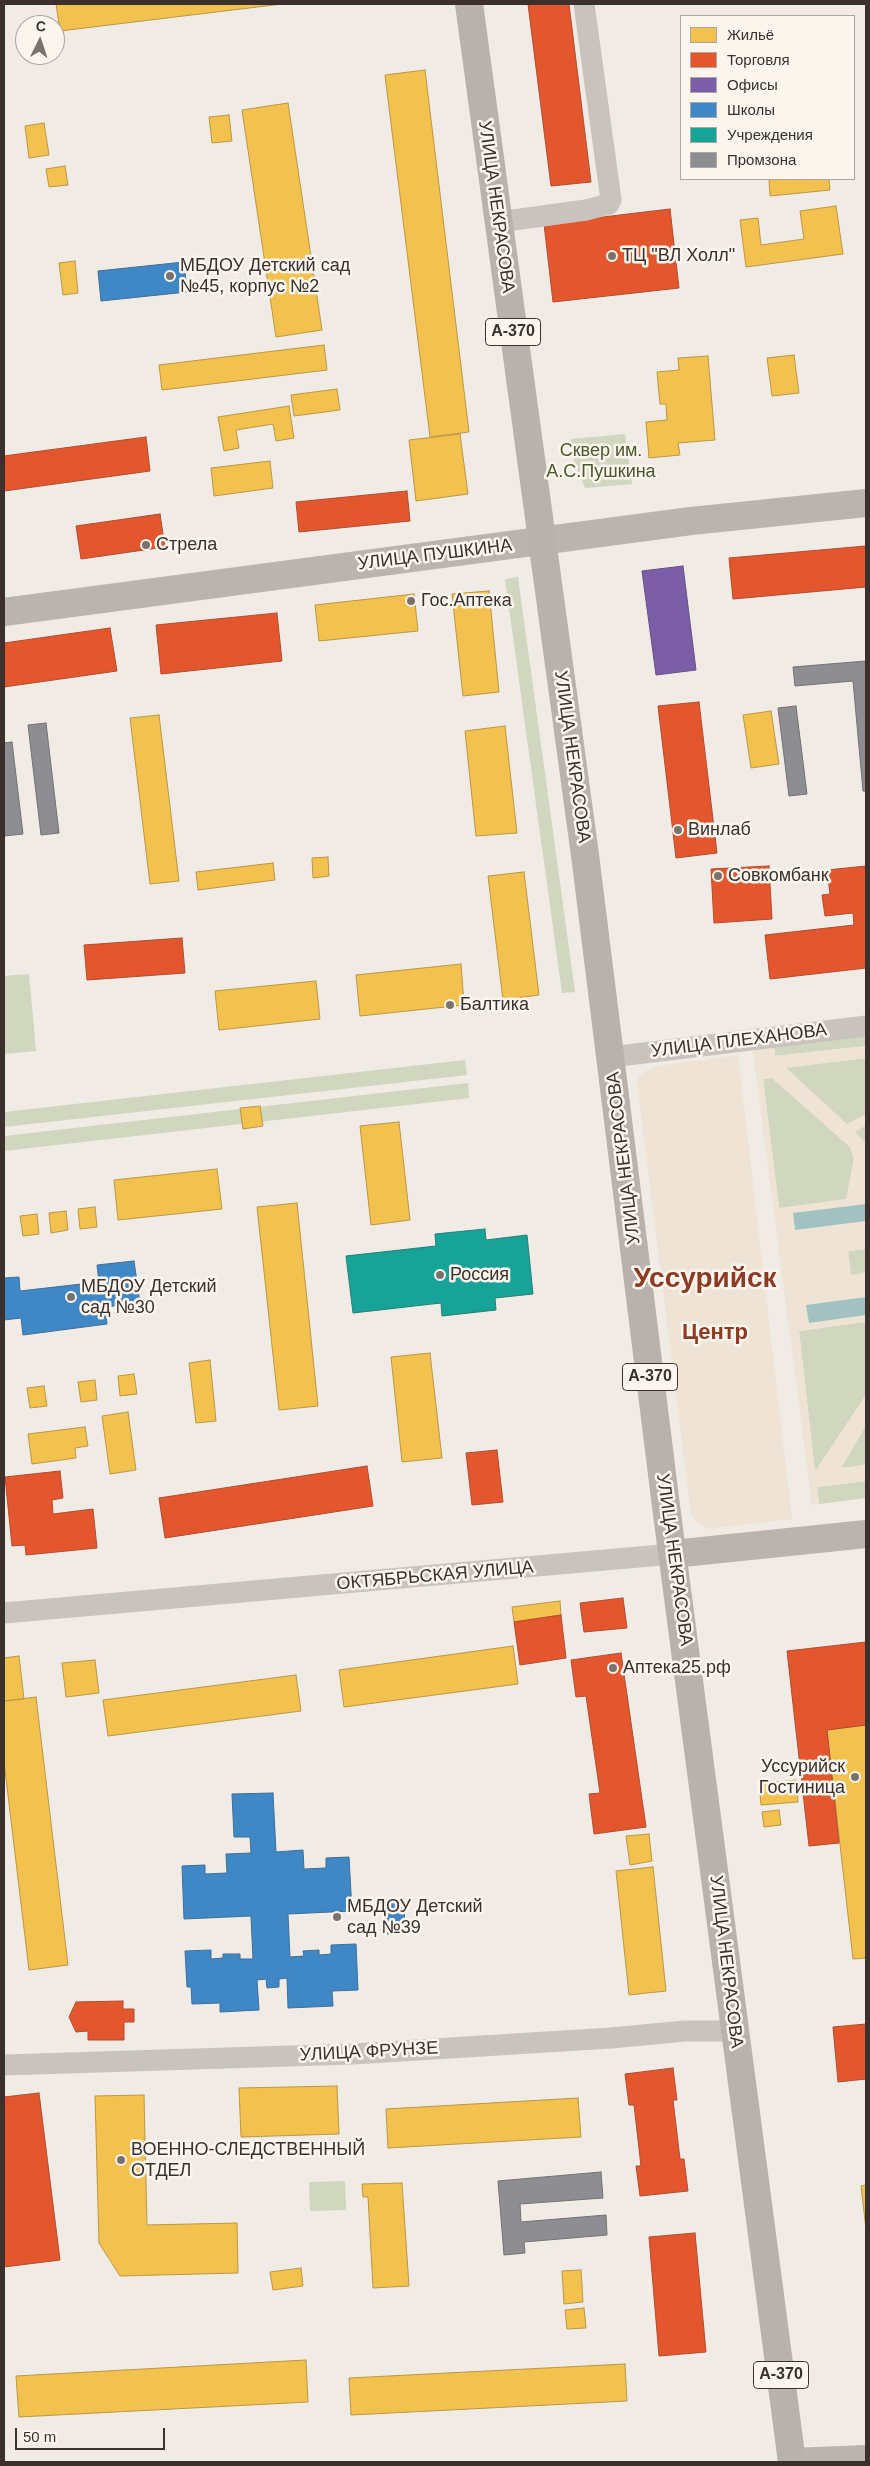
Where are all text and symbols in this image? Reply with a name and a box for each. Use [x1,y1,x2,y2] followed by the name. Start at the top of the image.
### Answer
[15,15,65,65] north arrow
[680,15,855,180] legend
[35,18,47,34] text: С
[727,26,774,43] text: Жильё
[727,51,790,68] text: Торговля
[727,76,778,93] text: Офисы
[727,101,775,118] text: Школы
[473,119,519,295] street label: УЛИЦА НЕКРАСОВА
[727,126,813,143] text: Учреждения
[727,151,796,168] text: Промзона
[622,245,735,267] place label: ТЦ "ВЛ Холл"
[606,250,618,262] marker: ТЦ "ВЛ Холл"
[180,255,350,298] place label: МБДОУ Детский сад №45, корпус №2
[164,270,176,282] marker: МБДОУ Детский сад №45, корпус №2
[486,318,540,346] road number: А-370
[546,440,656,482] park label: Сквер им. А.С.Пушкина
[156,534,217,556] place label: Стрела
[357,535,513,575] street label: УЛИЦА ПУШКИНА
[140,539,152,551] marker: Стрела
[421,590,512,612] place label: Гос.Аптека
[405,595,417,607] marker: Гос.Аптека
[549,669,595,845] street label: УЛИЦА НЕКРАСОВА
[688,819,751,841] place label: Винлаб
[672,824,684,836] marker: Винлаб
[728,865,829,887] place label: Совкомбанк
[712,870,724,882] marker: Совкомбанк
[460,994,529,1016] place label: Балтика
[444,999,456,1011] marker: Балтика
[650,1019,828,1063] street label: УЛИЦА ПЛЕХАНОВА
[603,1070,645,1246] street label: УЛИЦА НЕКРАСОВА
[633,1262,777,1296] district label: Уссурийск
[450,1264,509,1286] place label: Россия
[434,1269,446,1281] marker: Россия
[81,1276,217,1318] place label: МБДОУ Детский сад №30
[65,1291,77,1303] marker: МБДОУ Детский сад №30
[682,1320,748,1346] district label: Центр
[622,1364,678,1390] road number: А-370
[651,1472,697,1648] street label: УЛИЦА НЕКРАСОВА
[336,1557,534,1595] street label: ОКТЯБРЬСКАЯ УЛИЦА
[623,1657,731,1679] place label: Аптека25.рф
[607,1662,619,1674] marker: Аптека25.рф
[759,1756,845,1798] place label: Уссурийск Гостиница
[849,1771,861,1783] marker: Уссурийск Гостиница
[705,1874,747,2050] street label: УЛИЦА НЕКРАСОВА
[347,1896,483,1938] place label: МБДОУ Детский сад №39
[331,1911,343,1923] marker: МБДОУ Детский сад №39
[299,2038,439,2066] street label: УЛИЦА ФРУНЗЕ
[131,2139,365,2182] place label: ВОЕННО-СЛЕДСТВЕННЫЙ ОТДЕЛ
[115,2154,127,2166] marker: ВОЕННО-СЛЕДСТВЕННЫЙ ОТДЕЛ
[754,2362,808,2388] road number: А-370
[18,2418,168,2450] scale bar
[23,2428,56,2445] text: 50 m

